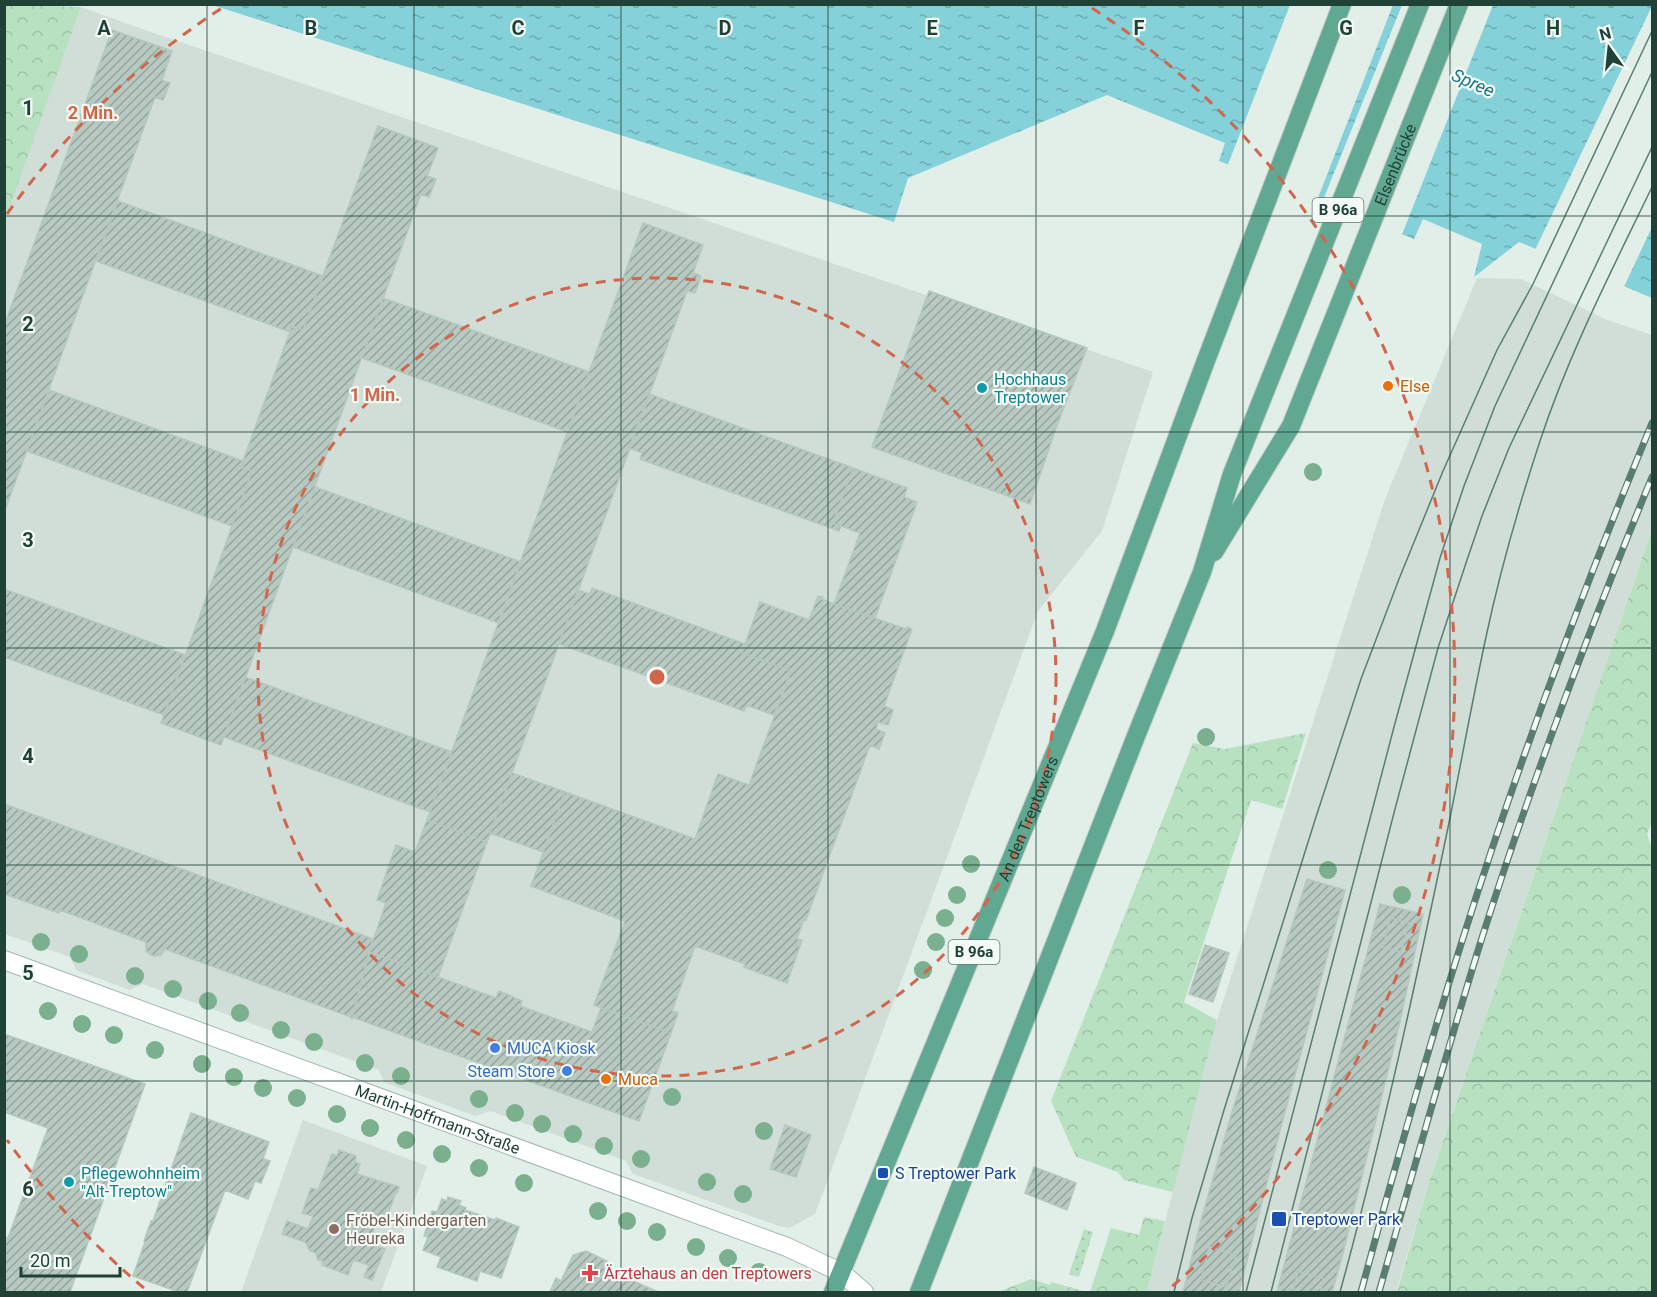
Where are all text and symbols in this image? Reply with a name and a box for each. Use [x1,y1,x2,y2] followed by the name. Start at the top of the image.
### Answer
[97,16,111,40] text: A
[305,16,317,40] text: B
[511,16,525,40] text: C
[719,16,732,40] text: D
[926,16,938,40] text: E
[1134,16,1145,40] text: F
[1339,16,1353,40] text: G
[1546,16,1560,40] text: H
[1579,18,1639,78] north arrow
[1597,23,1613,45] text: N
[1449,64,1498,101] water label: Spree
[22,96,34,120] text: 1
[68,102,118,123] text: 2 Min.
[1371,121,1420,209] street label: Elsenbrücke
[1312,198,1364,222] road number: B 96a
[22,312,34,336] text: 2
[994,370,1066,407] place label: Hochhaus Treptower
[1400,377,1430,396] place label: Else
[1381,379,1395,393] marker: Else
[975,381,989,395] marker: Hochhaus Treptower
[350,384,400,405] text: 1 Min.
[22,528,34,552] text: 3
[647,667,667,687] centre of rings
[22,744,34,768] text: 4
[994,753,1062,884] street label: An den Treptowers
[948,940,1000,964] road number: B 96a
[22,961,34,985] text: 5
[507,1039,596,1058] place label: MUCA Kiosk
[488,1041,502,1055] marker: MUCA Kiosk
[468,1062,555,1081] place label: Steam Store
[560,1064,574,1078] marker: Steam Store
[618,1070,658,1089] place label: Muca
[599,1072,613,1086] marker: Muca
[353,1081,523,1158] street label: Martin-Hoffmann-Straße
[81,1164,200,1201] place label: Pflegewohnheim "Alt-Treptow"
[895,1164,1017,1183] place label: S Treptower Park
[876,1166,890,1180] marker: S Treptower Park
[62,1175,76,1189] marker: Pflegewohnheim "Alt-Treptow"
[22,1177,34,1201] text: 6
[1270,1210,1288,1228] marker: Treptower Park
[1292,1210,1401,1229] place label: Treptower Park
[346,1211,486,1248] place label: Fröbel-Kindergarten Heureka
[327,1222,341,1236] marker: Fröbel-Kindergarten Heureka
[21,1240,120,1278] scale bar
[30,1250,70,1271] text: 20 m
[581,1264,599,1282] marker: Ärztehaus an den Treptowers
[604,1264,812,1283] place label: Ärztehaus an den Treptowers

